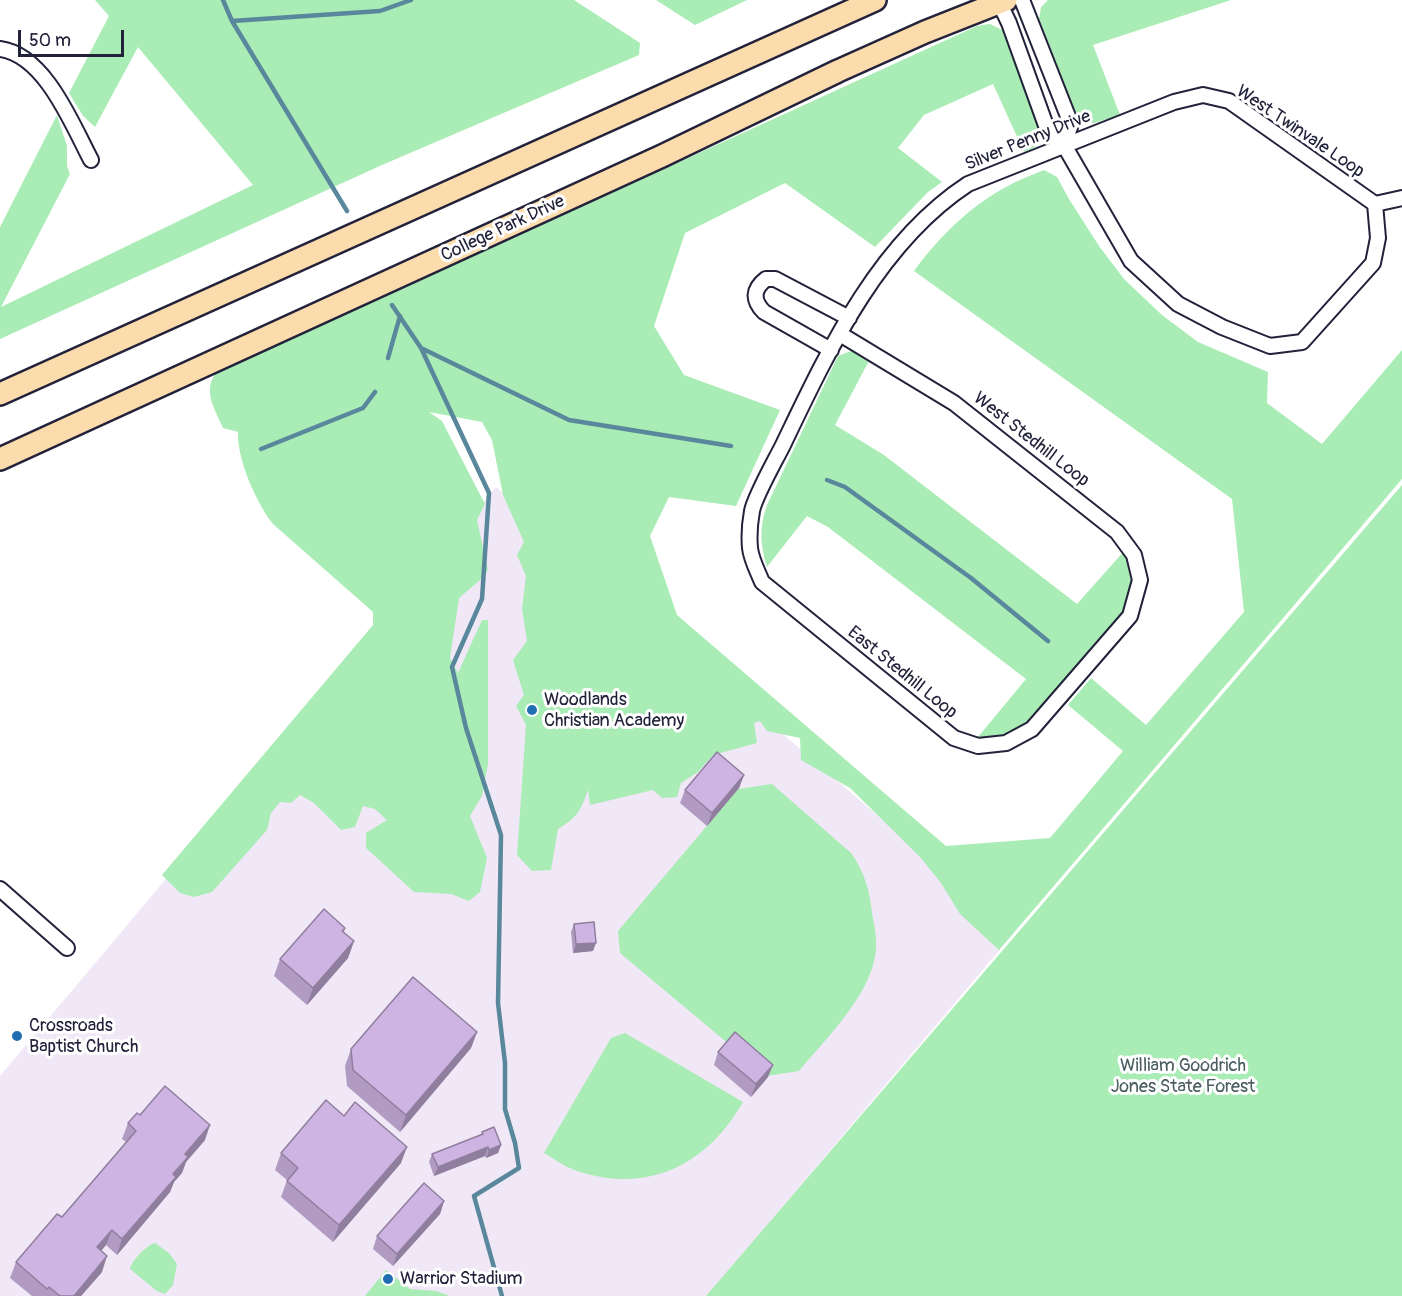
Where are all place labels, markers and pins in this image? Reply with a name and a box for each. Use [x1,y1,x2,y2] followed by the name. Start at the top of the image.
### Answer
[544,689,684,732] place label: Woodlands Christian Academy
[525,703,539,717] marker: Woodlands Christian Academy
[29,1015,138,1058] place label: Crossroads Baptist Church
[10,1029,24,1043] marker: Crossroads Baptist Church
[400,1268,522,1290] place label: Warrior Stadium
[381,1272,395,1286] marker: Warrior Stadium

